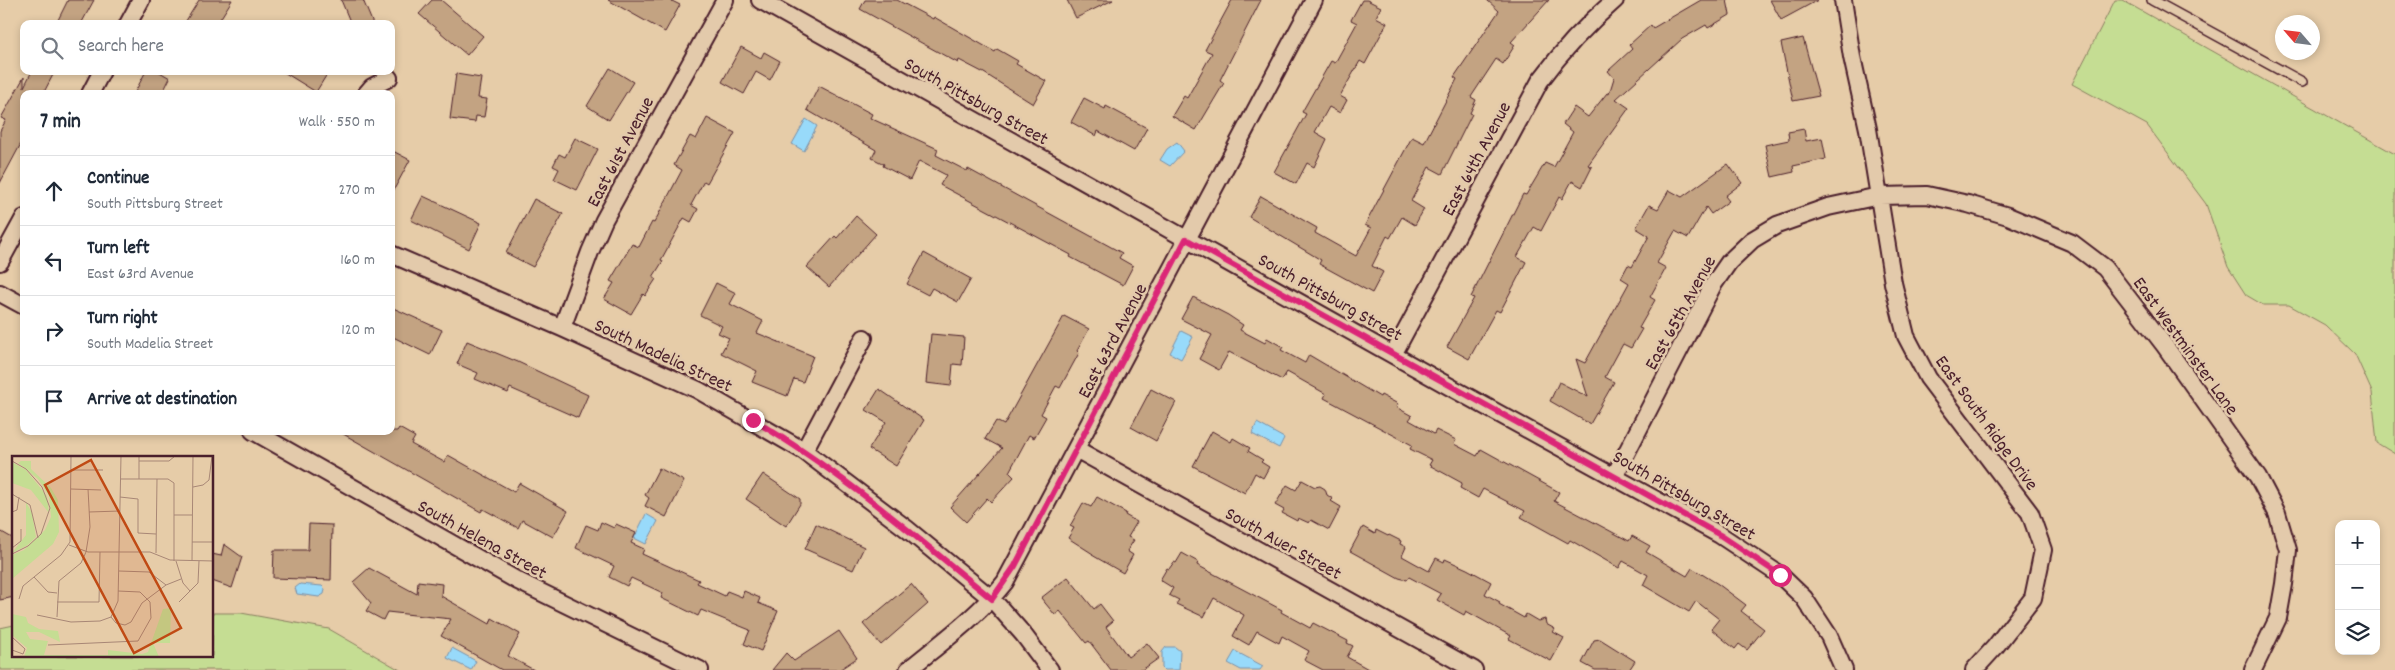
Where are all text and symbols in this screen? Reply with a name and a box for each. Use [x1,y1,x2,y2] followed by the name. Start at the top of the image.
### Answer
[2275,15,2320,60] north arrow
[20,20,395,75] search box
[38,34,66,62] icon: search
[78,34,164,61] text: Search here
[898,52,1052,154] street label: South Pittsburg Street
[582,93,663,213] street label: East 61st Avenue
[1437,98,1520,222] street label: East 64th Avenue
[40,108,81,138] text: 7 min
[299,111,375,134] text: Walk · 550 m
[87,166,149,193] text: Continue
[40,177,68,205] icon: ahead
[339,179,375,202] text: 270 m
[87,193,223,216] text: South Pittsburg Street
[87,236,150,263] text: Turn left
[40,247,68,275] icon: left
[1252,248,1406,350] street label: South Pittsburg Street
[340,249,375,272] text: 160 m
[1639,252,1725,376] street label: East 65th Avenue
[87,263,194,286] text: East 63rd Avenue
[2125,272,2244,422] street label: East Westminster Lane
[1072,279,1156,404] street label: East 63rd Avenue
[87,306,158,333] text: Turn right
[589,313,736,401] street label: South Madelia Street
[40,317,68,345] icon: right
[341,319,375,342] text: 120 m
[87,333,213,356] text: South Madelia Street
[1927,351,2043,497] street label: East South Ridge Drive
[40,387,68,415] icon: arrive
[87,387,237,414] text: Arrive at destination
[742,409,765,432] route end
[1607,445,1760,549] street label: South Pittsburg Street
[12,456,214,658] inset map
[412,494,551,588] street label: South Helena Street
[1219,502,1346,588] street label: South Auer Street
[2335,520,2380,655] map controls
[2335,520,2380,565] button: +
[1769,564,1792,587] route start
[2335,565,2380,610] button: −
[2335,610,2380,655] button: layers

